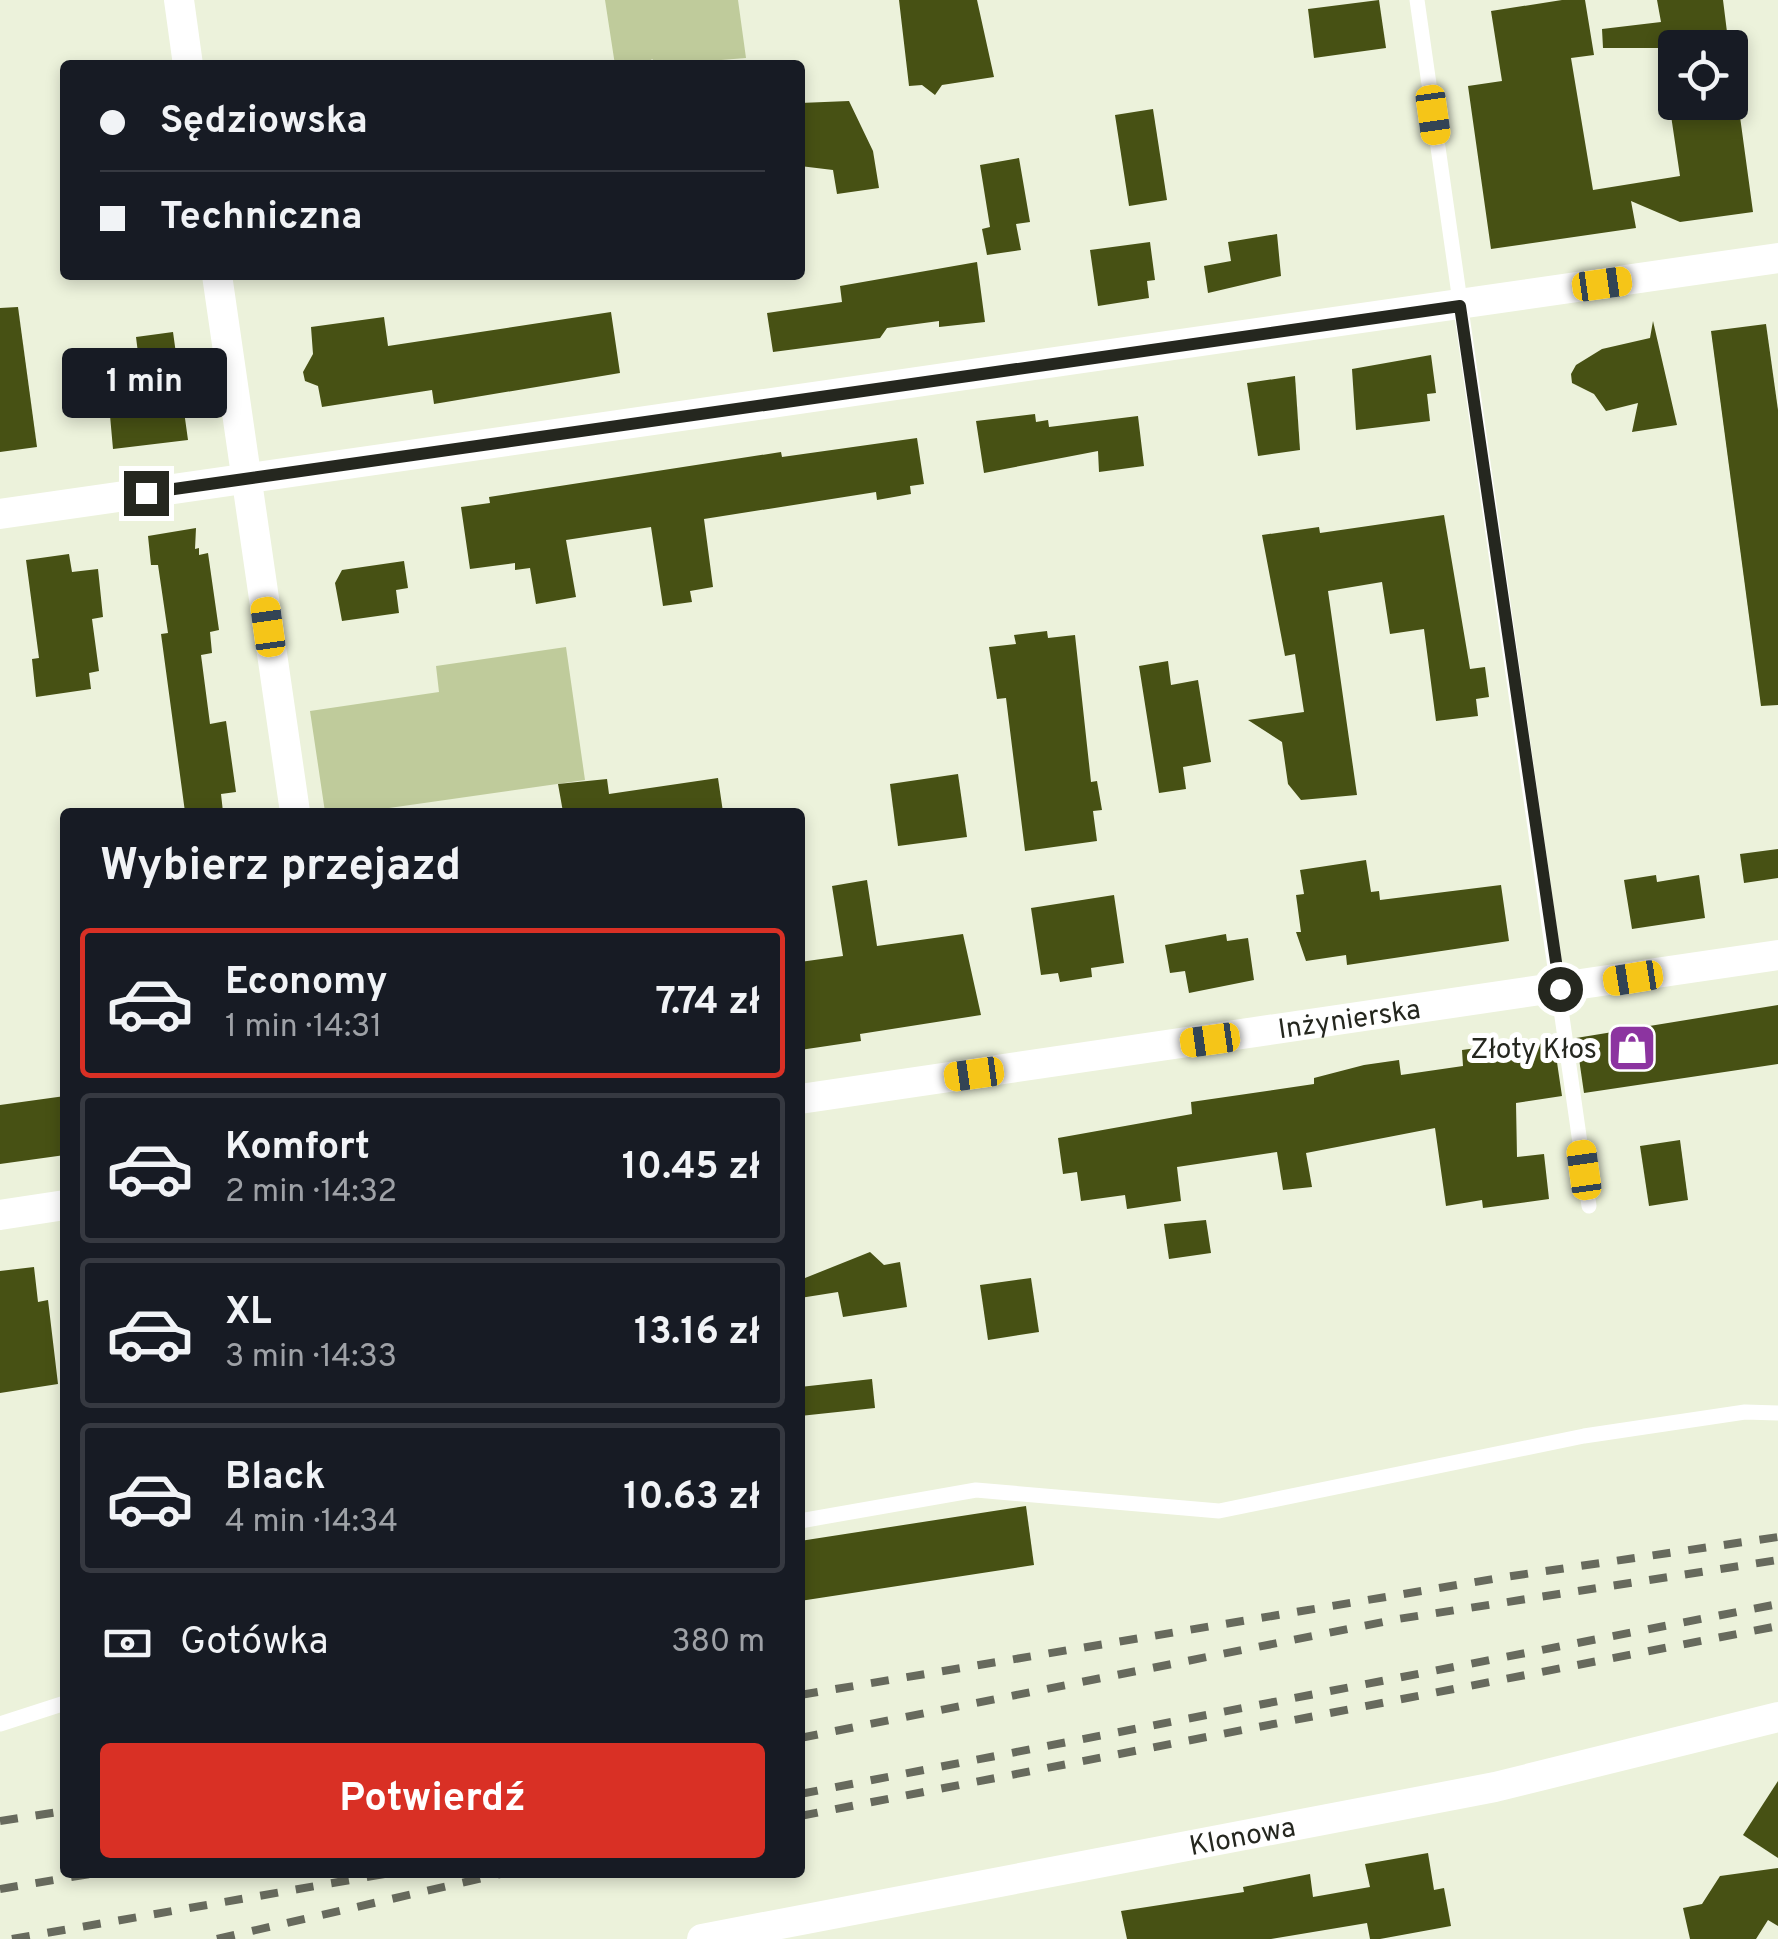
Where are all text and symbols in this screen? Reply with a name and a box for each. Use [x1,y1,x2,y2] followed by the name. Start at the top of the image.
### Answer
[1658,30,1748,120] map controls
[1658,30,1748,120] button: locate
[1414,83,1452,147] car
[160,98,368,147] text: Sędziowska
[160,194,363,243] text: Techniczna
[1570,265,1634,303] car
[64,348,228,418] callout: 1 min
[106,363,183,403] text: 1 min
[124,471,169,516] route end
[249,595,287,659] car
[100,839,461,896] text: Wybierz przejazd
[105,958,195,1048] icon: car
[1601,958,1665,998] car
[225,959,387,1008] text: Economy
[1538,967,1583,1012] route start
[656,979,760,1028] text: 7.74 zł
[1276,993,1423,1049] street label: Inżynierska
[225,1008,382,1048] text: 1 min · 14:31
[1178,1021,1242,1059] car
[1606,1022,1658,1074] shop icon: Złoty Kłos
[1470,1033,1597,1069] place label: Złoty Kłos
[942,1055,1006,1093] car
[105,1123,195,1213] icon: car
[225,1124,370,1173] text: Komfort
[1565,1138,1603,1202] car
[622,1144,760,1193] text: 10.45 zł
[225,1173,397,1213] text: 2 min · 14:32
[105,1288,195,1378] icon: car
[225,1289,272,1338] text: XL
[634,1309,760,1358] text: 13.16 zł
[225,1338,397,1378] text: 3 min · 14:33
[105,1453,195,1543] icon: car
[225,1454,325,1503] text: Black
[623,1474,760,1523] text: 10.63 zł
[225,1503,398,1543] text: 4 min · 14:34
[100,1616,155,1671] icon: cash
[180,1619,329,1668] text: Gotówka
[671,1623,765,1663] text: 380 m
[100,1743,765,1858] button: Potwierdź
[1187,1811,1299,1866] street label: Klonowa

